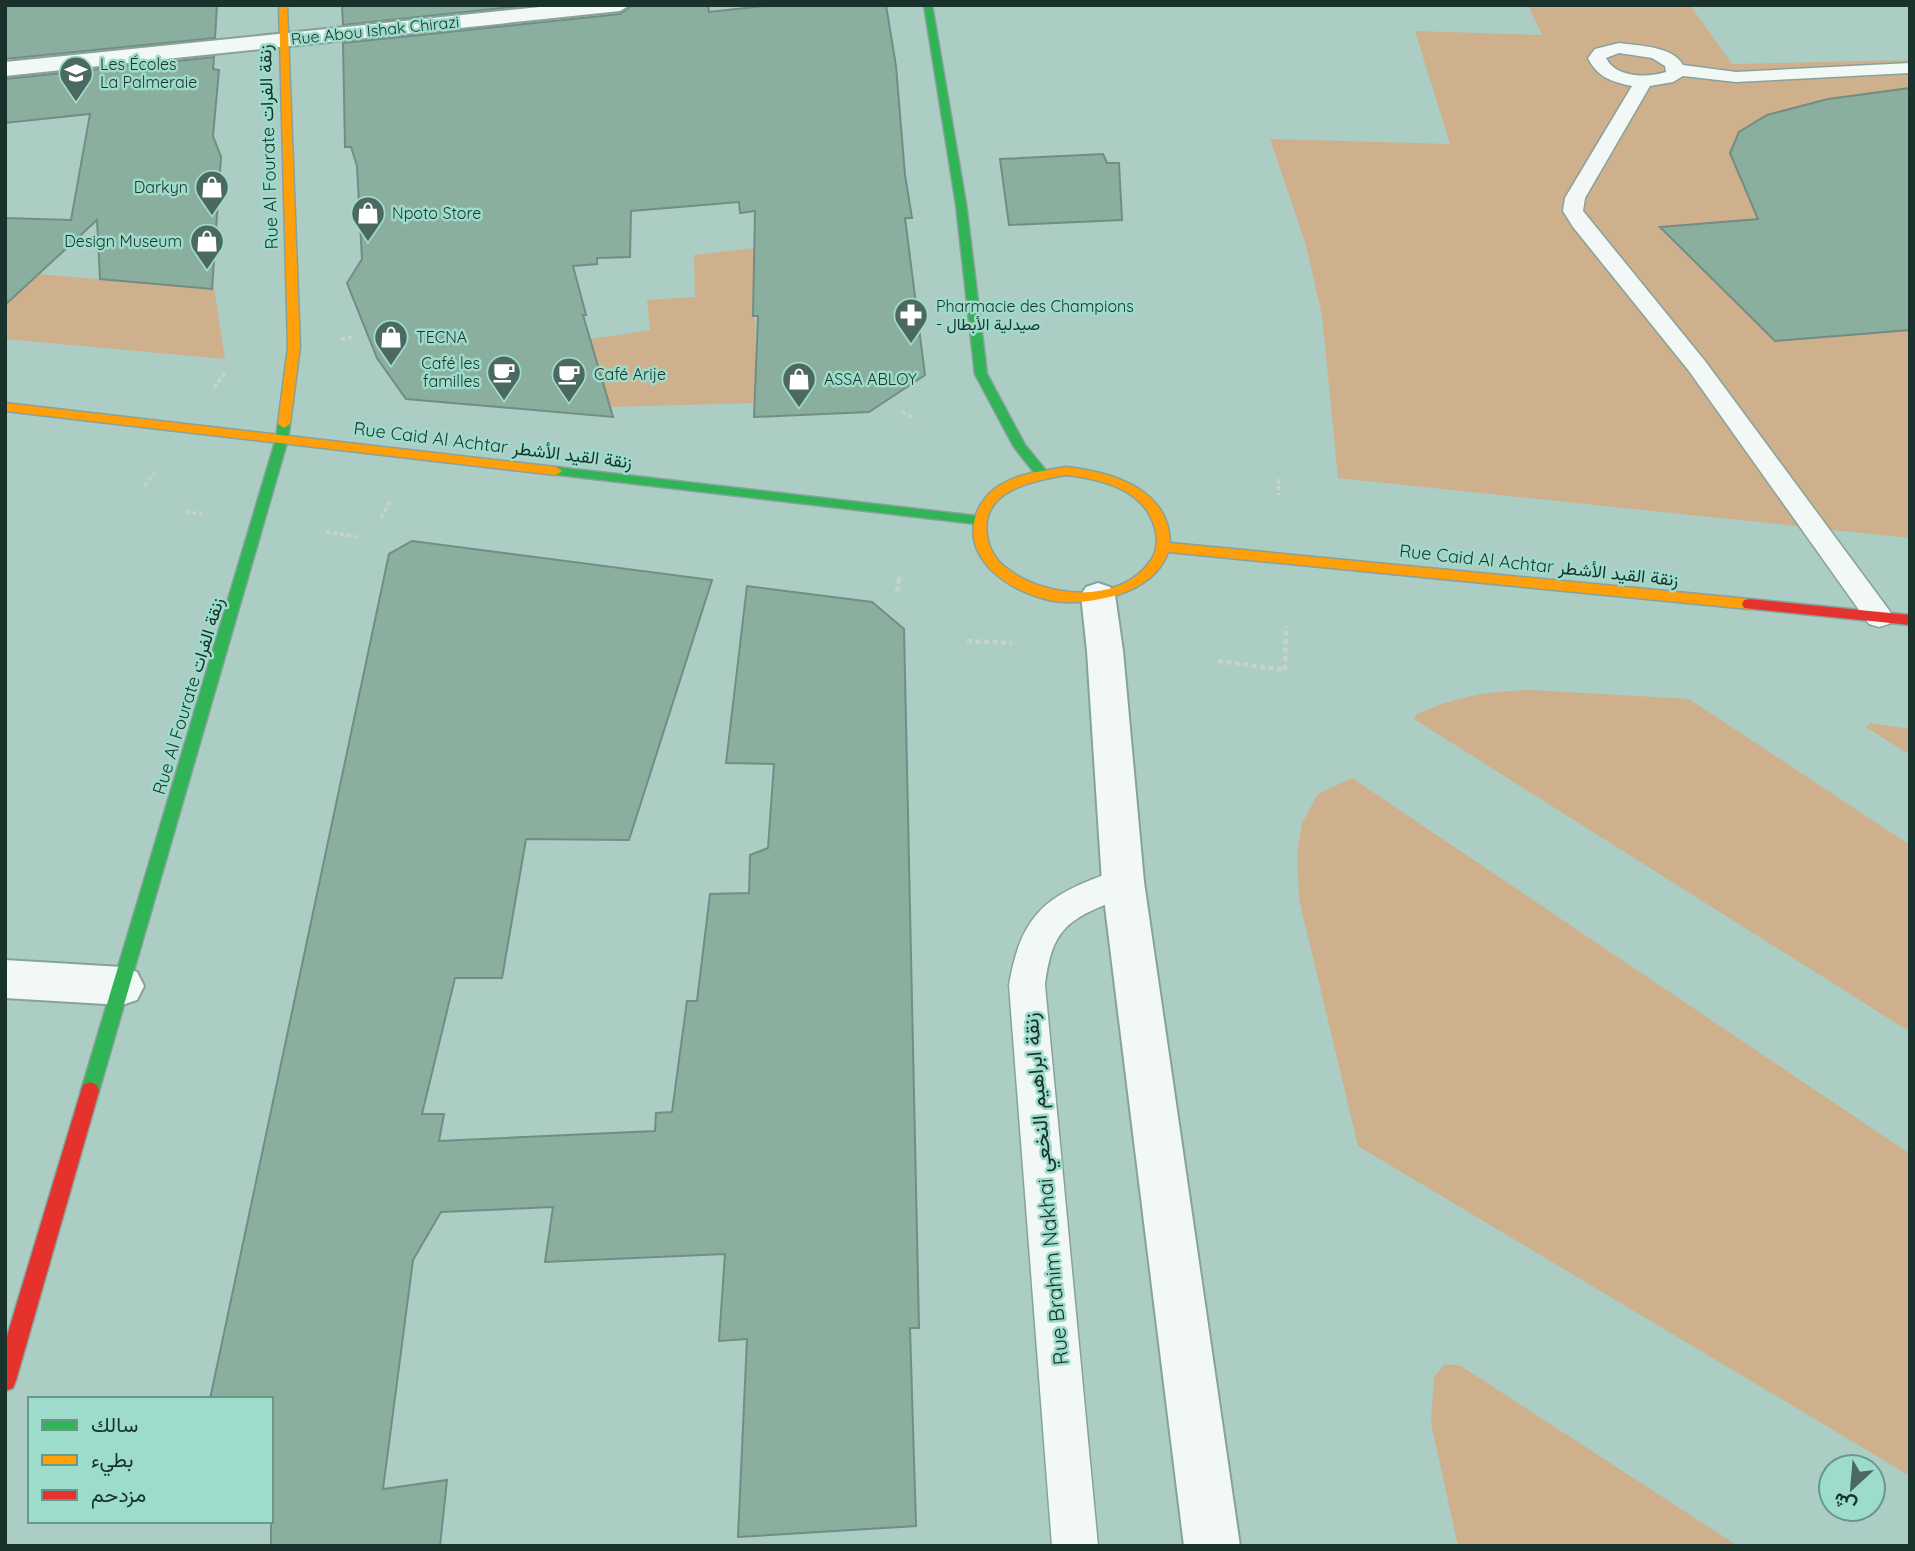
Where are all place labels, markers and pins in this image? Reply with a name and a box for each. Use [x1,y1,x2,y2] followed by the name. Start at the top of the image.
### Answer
[57,54,95,103] school or university icon: Les Écoles La Palmeraie
[100,54,197,92] place label: Les Écoles La Palmeraie
[193,168,231,217] shop icon: Darkyn
[134,177,188,197] place label: Darkyn
[349,194,387,243] shop icon: Npoto Store
[392,203,481,223] place label: Npoto Store
[188,222,226,271] shop icon: Design Museum
[64,231,182,251] place label: Design Museum
[892,296,930,345] pharmacy icon: Pharmacie des Champions - صيدلية الأبطال
[936,296,1134,334] place label: Pharmacie des Champions - صيدلية الأبطال
[372,318,410,367] shop icon: TECNA
[416,327,467,347] place label: TECNA
[421,353,480,391] place label: Café les familles
[485,353,523,402] cafe icon: Café les familles
[550,355,588,404] cafe icon: Café Arije
[780,360,818,409] shop icon: ASSA ABLOY
[594,364,666,384] place label: Café Arije
[824,369,917,389] place label: ASSA ABLOY

